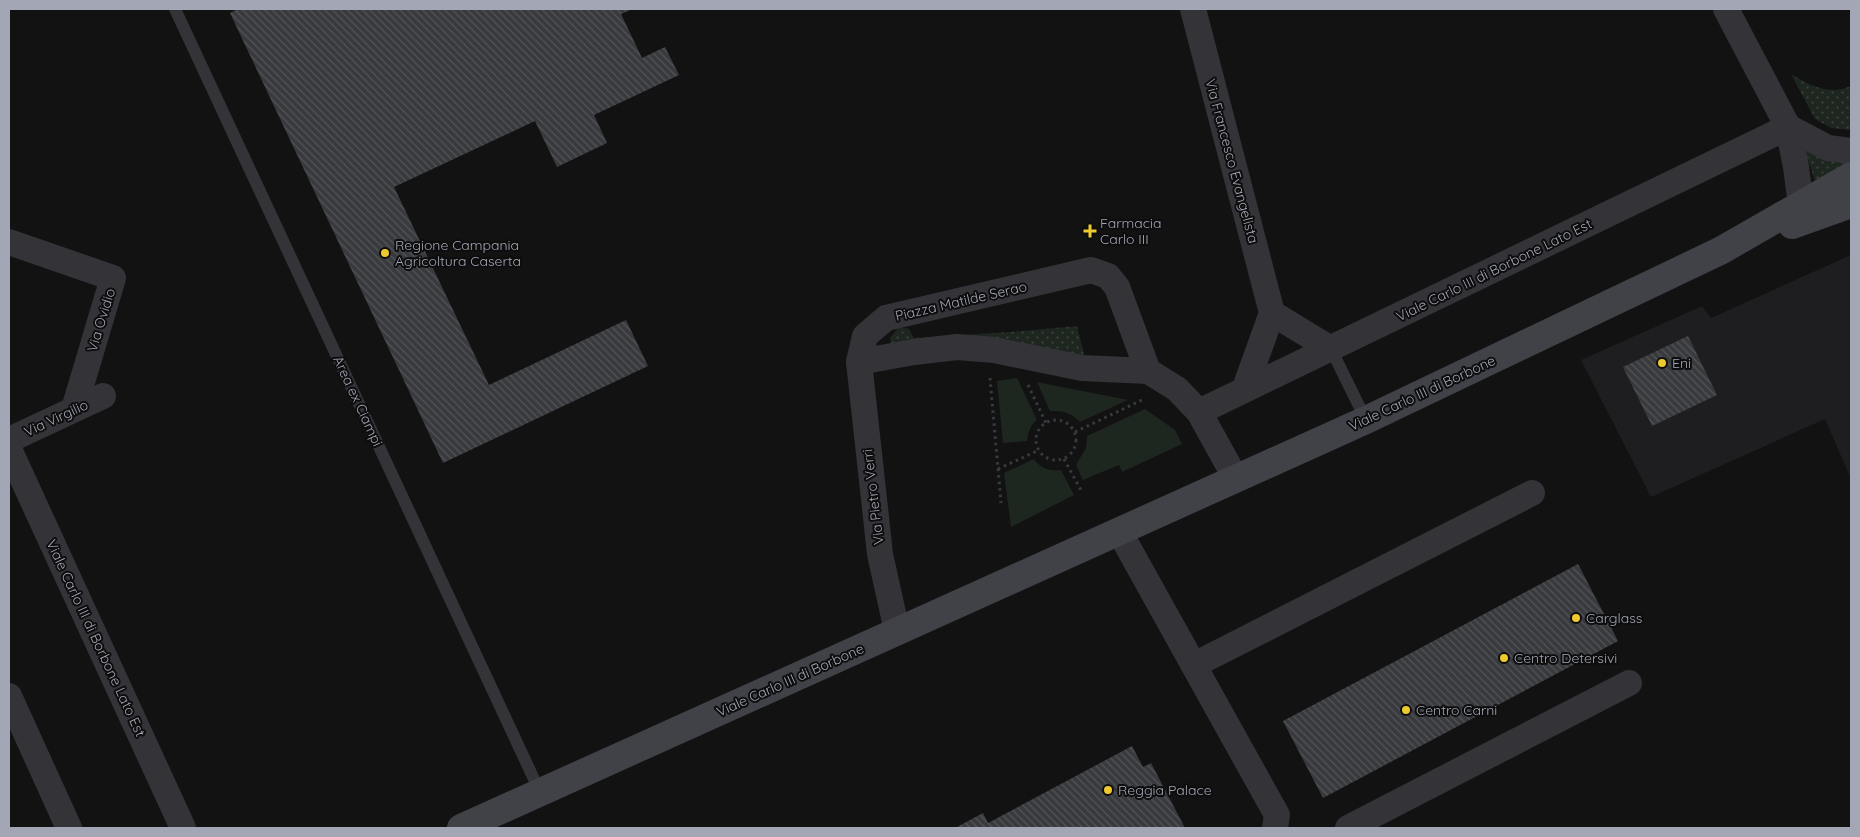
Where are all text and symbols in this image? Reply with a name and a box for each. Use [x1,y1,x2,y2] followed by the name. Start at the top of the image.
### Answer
[1201,77,1263,245] street label: Via Francesco Evangelista
[1100,214,1162,248] place label: Farmacia Carlo III
[1393,215,1595,325] street label: Viale Carlo III di Borbone Lato Est
[1084,225,1096,237] marker: Farmacia Carlo III
[395,236,521,270] place label: Regione Campania Agricoltura Caserta
[379,247,391,259] marker: Regione Campania Agricoltura Caserta
[893,277,1029,325] street label: Piazza Matilde Serao
[83,286,119,354] street label: Via Ovidio
[1346,351,1498,435] street label: Viale Carlo III di Borbone
[329,353,387,449] street label: Area ex Ciampi
[1672,354,1691,372] place label: Eni
[1656,357,1668,369] marker: Eni
[21,395,91,441] street label: Via Virgilio
[858,448,888,546] street label: Via Pietro Verri
[42,537,150,740] street label: Viale Carlo III di Borbone Lato Est
[1586,609,1642,627] place label: Carglass
[1570,612,1582,624] marker: Carglass
[713,639,867,721] street label: Viale Carlo III di Borbone
[1514,649,1617,667] place label: Centro Detersivi
[1498,652,1510,664] marker: Centro Detersivi
[1416,701,1497,719] place label: Centro Carni
[1400,704,1412,716] marker: Centro Carni
[1118,781,1212,799] place label: Reggia Palace
[1102,784,1114,796] marker: Reggia Palace

